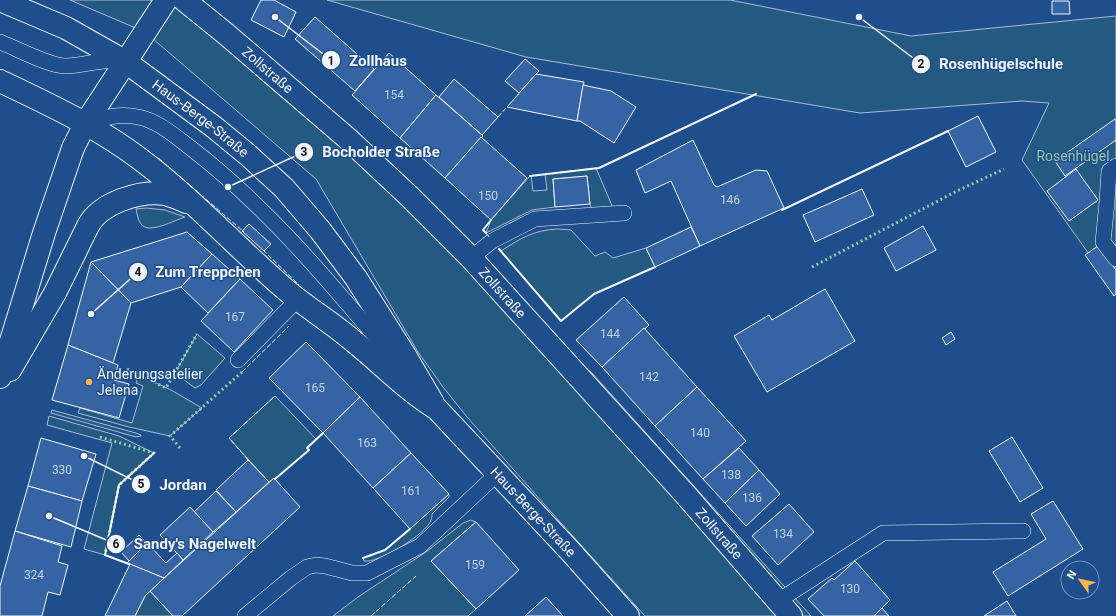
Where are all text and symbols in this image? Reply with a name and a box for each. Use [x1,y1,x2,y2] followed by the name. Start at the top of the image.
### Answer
[239,43,297,96] street label: Zollstraße
[321,47,415,74] callout: Zollhaus
[911,50,1071,77] callout: Rosenhügelschule
[349,52,407,70] text: Zollhaus
[328,54,334,68] text: 1
[939,55,1063,73] text: Rosenhügelschule
[918,57,925,71] text: 2
[149,76,252,160] street label: Haus-Berge-Straße
[384,88,404,102] house number: 154
[294,138,448,165] callout: Bocholder Straße
[322,143,440,161] text: Bocholder Straße
[301,145,308,159] text: 3
[1036,148,1110,164] park label: Rosenhügel
[478,189,498,203] house number: 150
[720,193,740,207] house number: 146
[128,258,269,285] callout: Zum Treppchen
[155,263,261,281] text: Zum Treppchen
[475,264,529,321] street label: Zollstraße
[135,265,142,279] text: 4
[225,310,245,324] house number: 167
[600,327,620,341] house number: 144
[97,366,203,398] place label: Änderungsatelier Jelena
[639,370,659,384] house number: 142
[84,377,94,387] marker: Änderungsatelier Jelena
[305,381,325,395] house number: 165
[690,426,710,440] house number: 140
[357,436,377,450] house number: 163
[52,463,72,477] house number: 330
[487,464,579,560] street label: Haus-Berge-Straße
[721,468,741,482] house number: 138
[131,471,214,498] callout: Jordan
[159,476,207,494] text: Jordan
[138,477,145,491] text: 5
[401,484,421,498] house number: 161
[742,491,762,505] house number: 136
[693,505,746,562] street label: Zollstraße
[773,527,793,541] house number: 134
[106,530,264,557] callout: Sandy's Nagelwelt
[134,535,256,553] text: Sandy's Nagelwelt
[113,537,120,551] text: 6
[465,558,485,572] house number: 159
[1060,560,1100,600] north arrow
[24,568,44,582] house number: 324
[1064,568,1080,582] text: N
[840,582,860,596] house number: 130

